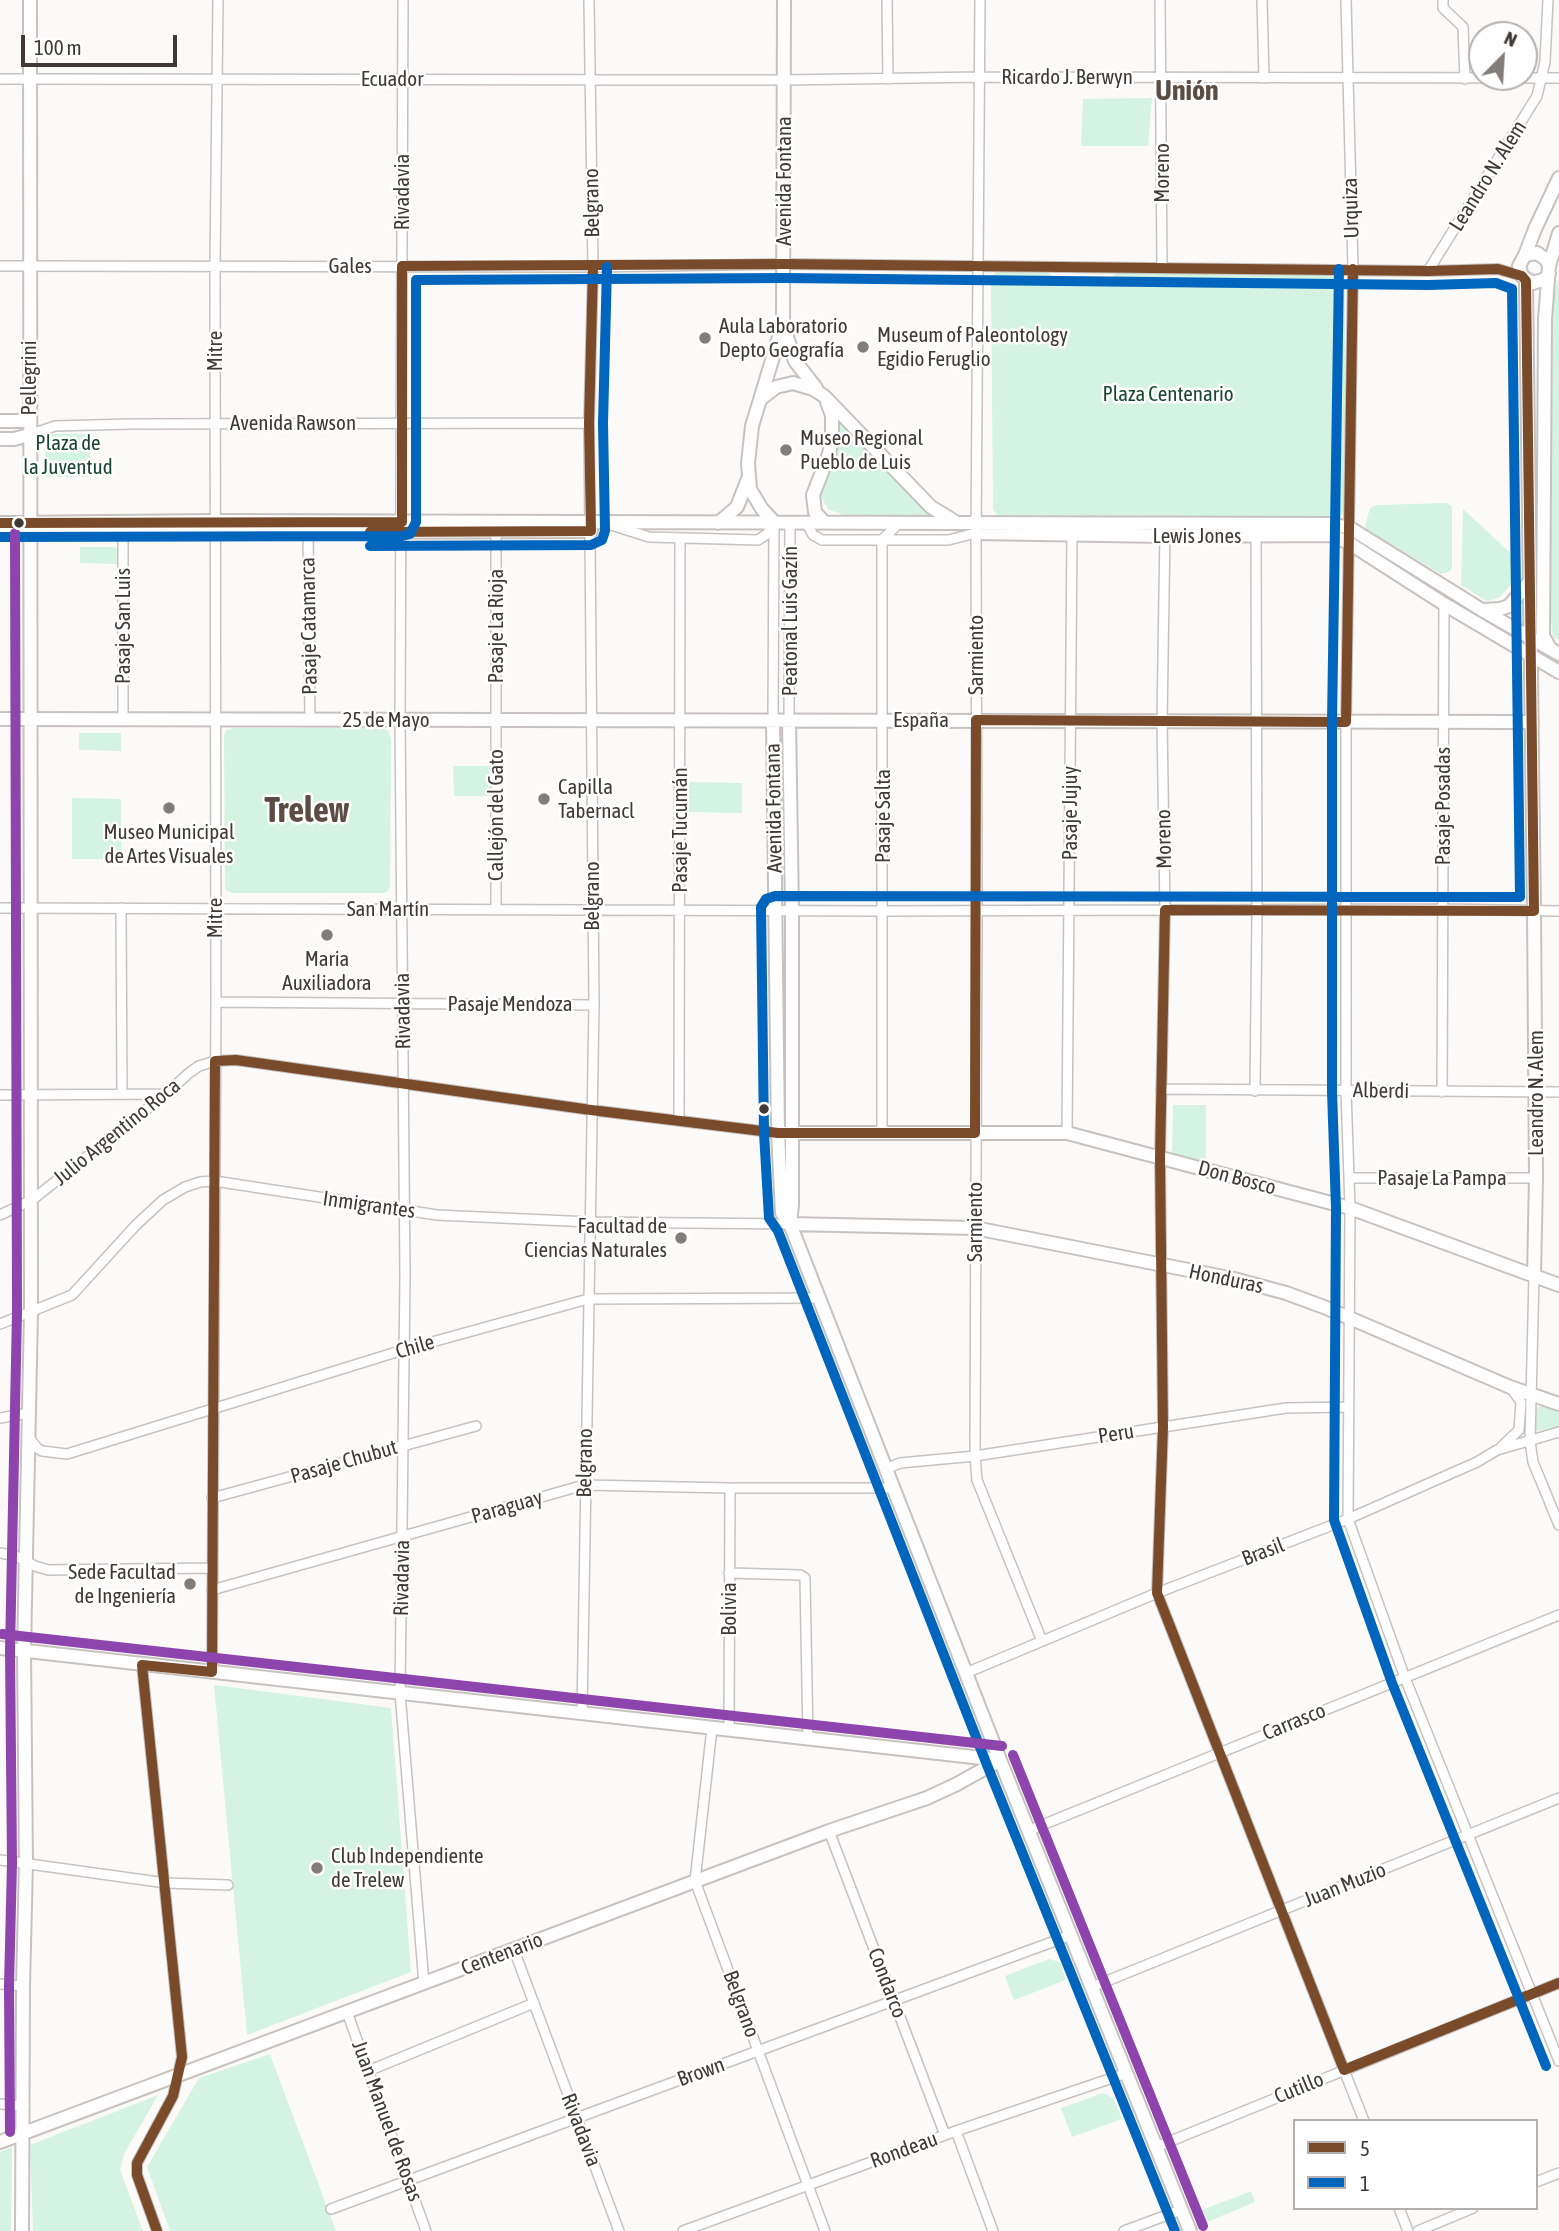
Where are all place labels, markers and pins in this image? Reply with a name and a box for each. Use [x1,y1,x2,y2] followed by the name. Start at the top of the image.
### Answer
[719,313,847,363] place label: Aula Laboratorio Depto Geografía
[877,322,1068,372] place label: Museum of Paleontology Egidio Feruglio
[697,330,713,346] marker: Aula Laboratorio Depto Geografía
[855,339,871,355] marker: Museum of Paleontology Egidio Feruglio
[800,425,923,475] place label: Museo Regional Pueblo de Luis
[778,442,794,458] marker: Museo Regional Pueblo de Luis
[12,516,26,530] unlabelled marker
[558,774,634,824] place label: Capilla Tabernacl
[536,791,552,807] marker: Capilla Tabernacl
[161,800,177,816] marker: Museo Municipal de Artes Visuales
[104,819,234,869] place label: Museo Municipal de Artes Visuales
[319,927,335,943] marker: Maria Auxiliadora
[282,946,372,996] place label: Maria Auxiliadora
[757,1102,771,1116] unlabelled marker
[524,1213,667,1263] place label: Facultad de Ciencias Naturales
[673,1230,689,1246] marker: Facultad de Ciencias Naturales
[68,1559,176,1609] place label: Sede Facultad de Ingeniería
[182,1576,198,1592] marker: Sede Facultad de Ingeniería
[331,1843,484,1893] place label: Club Independiente de Trelew
[309,1860,325,1876] marker: Club Independiente de Trelew

